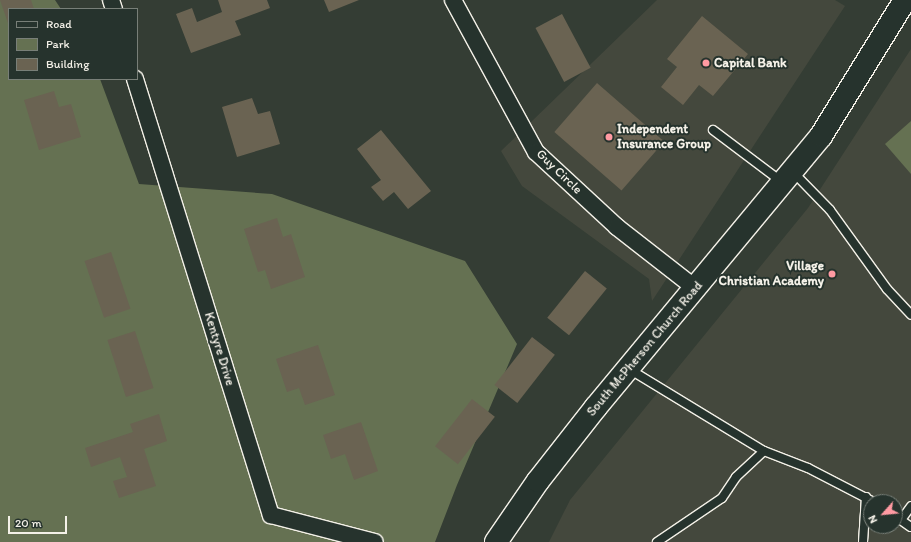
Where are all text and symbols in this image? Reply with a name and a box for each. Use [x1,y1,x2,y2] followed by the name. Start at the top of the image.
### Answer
[8,8,138,80] legend
[46,17,72,31] text: Road
[46,37,70,51] text: Park
[714,55,787,71] place label: Capital Bank
[46,57,89,71] text: Building
[701,58,711,68] marker: Capital Bank
[617,122,710,153] place label: Independent Insurance Group
[604,132,614,142] marker: Independent Insurance Group
[533,146,585,198] street label: Guy Circle
[718,259,824,290] place label: Village Christian Academy
[827,269,837,279] marker: Village Christian Academy
[584,279,706,419] street label: South McPherson Church Road
[200,310,238,388] street label: Kentyre Drive
[863,494,903,534] north arrow
[10,508,69,534] scale bar
[865,513,880,525] text: N
[15,516,42,530] text: 20 m

